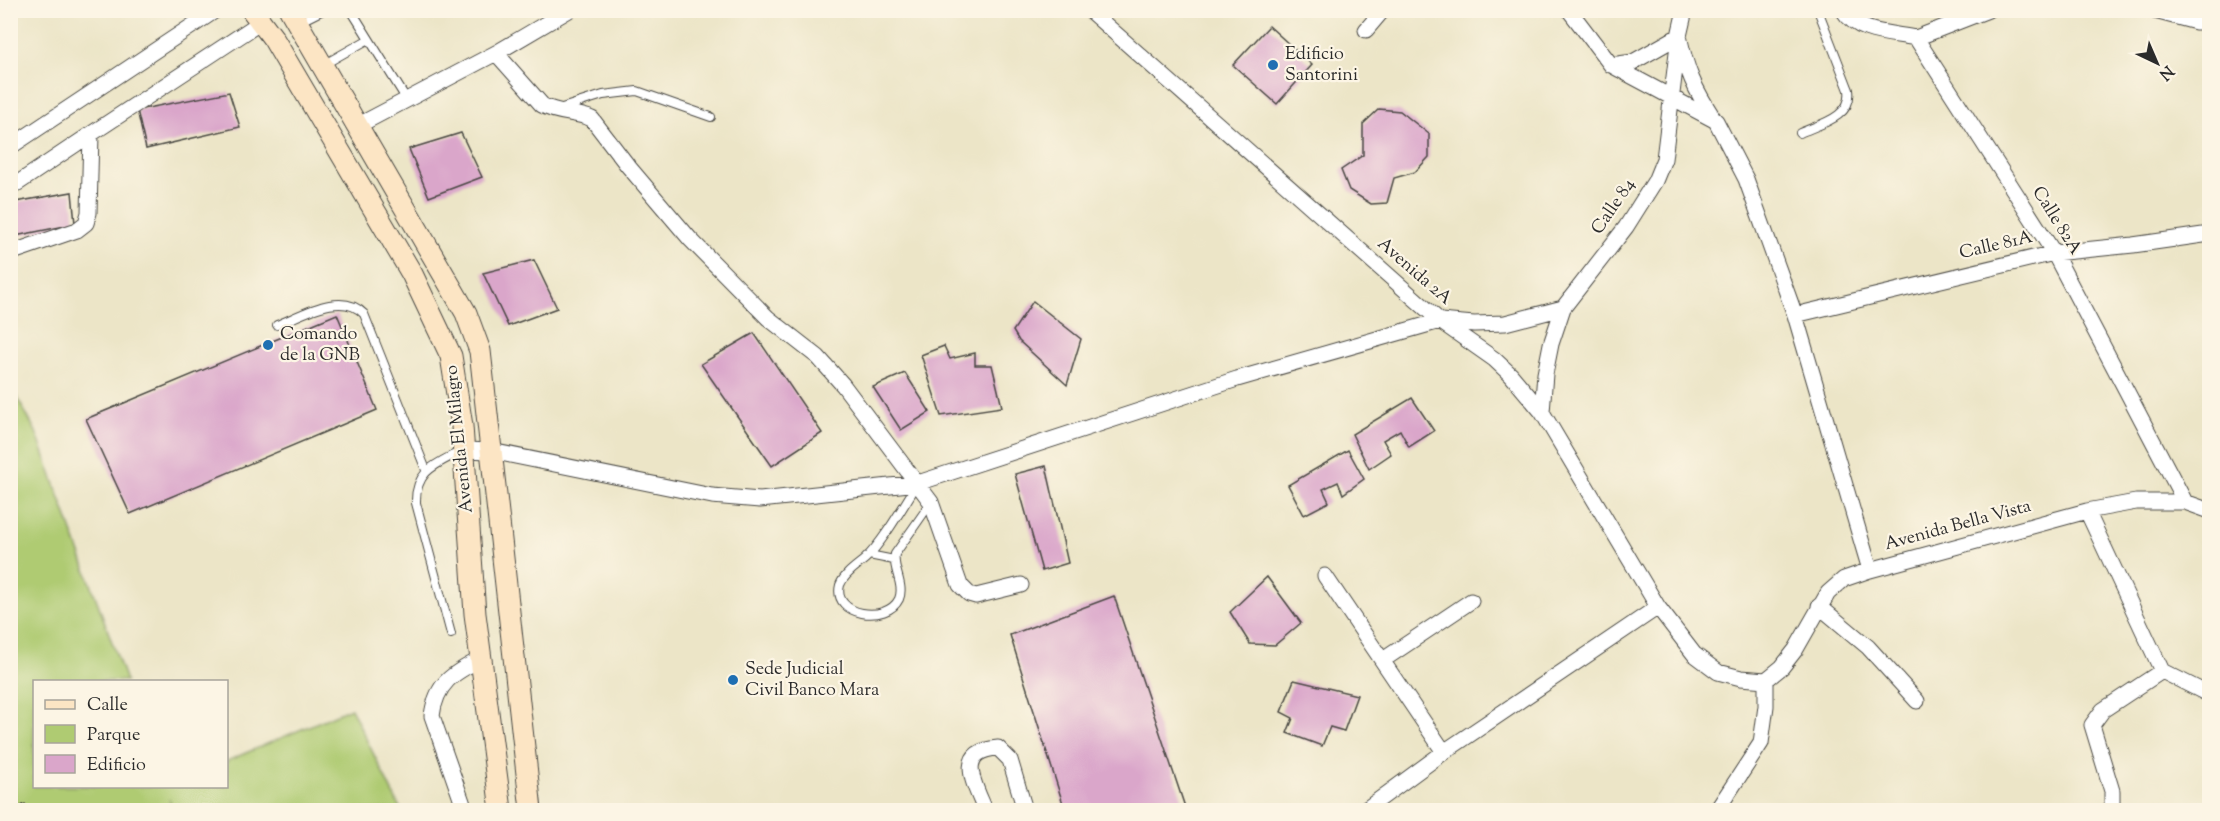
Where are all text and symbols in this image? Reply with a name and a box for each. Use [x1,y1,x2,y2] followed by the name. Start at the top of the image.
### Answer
[2127,33,2187,93] north arrow
[1285,42,1358,89] place label: Edificio Santorini
[1266,58,1280,72] marker: Edificio Santorini
[2153,59,2178,85] text: N
[1586,174,1642,240] street label: Calle 84
[2025,182,2087,261] street label: Calle 82A
[1957,225,2036,267] street label: Calle 81A
[1371,232,1458,312] street label: Avenida 2A
[280,322,360,369] place label: Comando de la GNB
[261,338,275,352] marker: Comando de la GNB
[439,364,481,514] street label: Avenida El Milagro
[1882,494,2034,558] street label: Avenida Bella Vista
[745,657,879,704] place label: Sede Judicial Civil Banco Mara
[726,673,740,687] marker: Sede Judicial Civil Banco Mara
[33,680,228,788] legend
[87,693,128,719] text: Calle
[87,723,140,749] text: Parque
[87,753,146,779] text: Edificio

